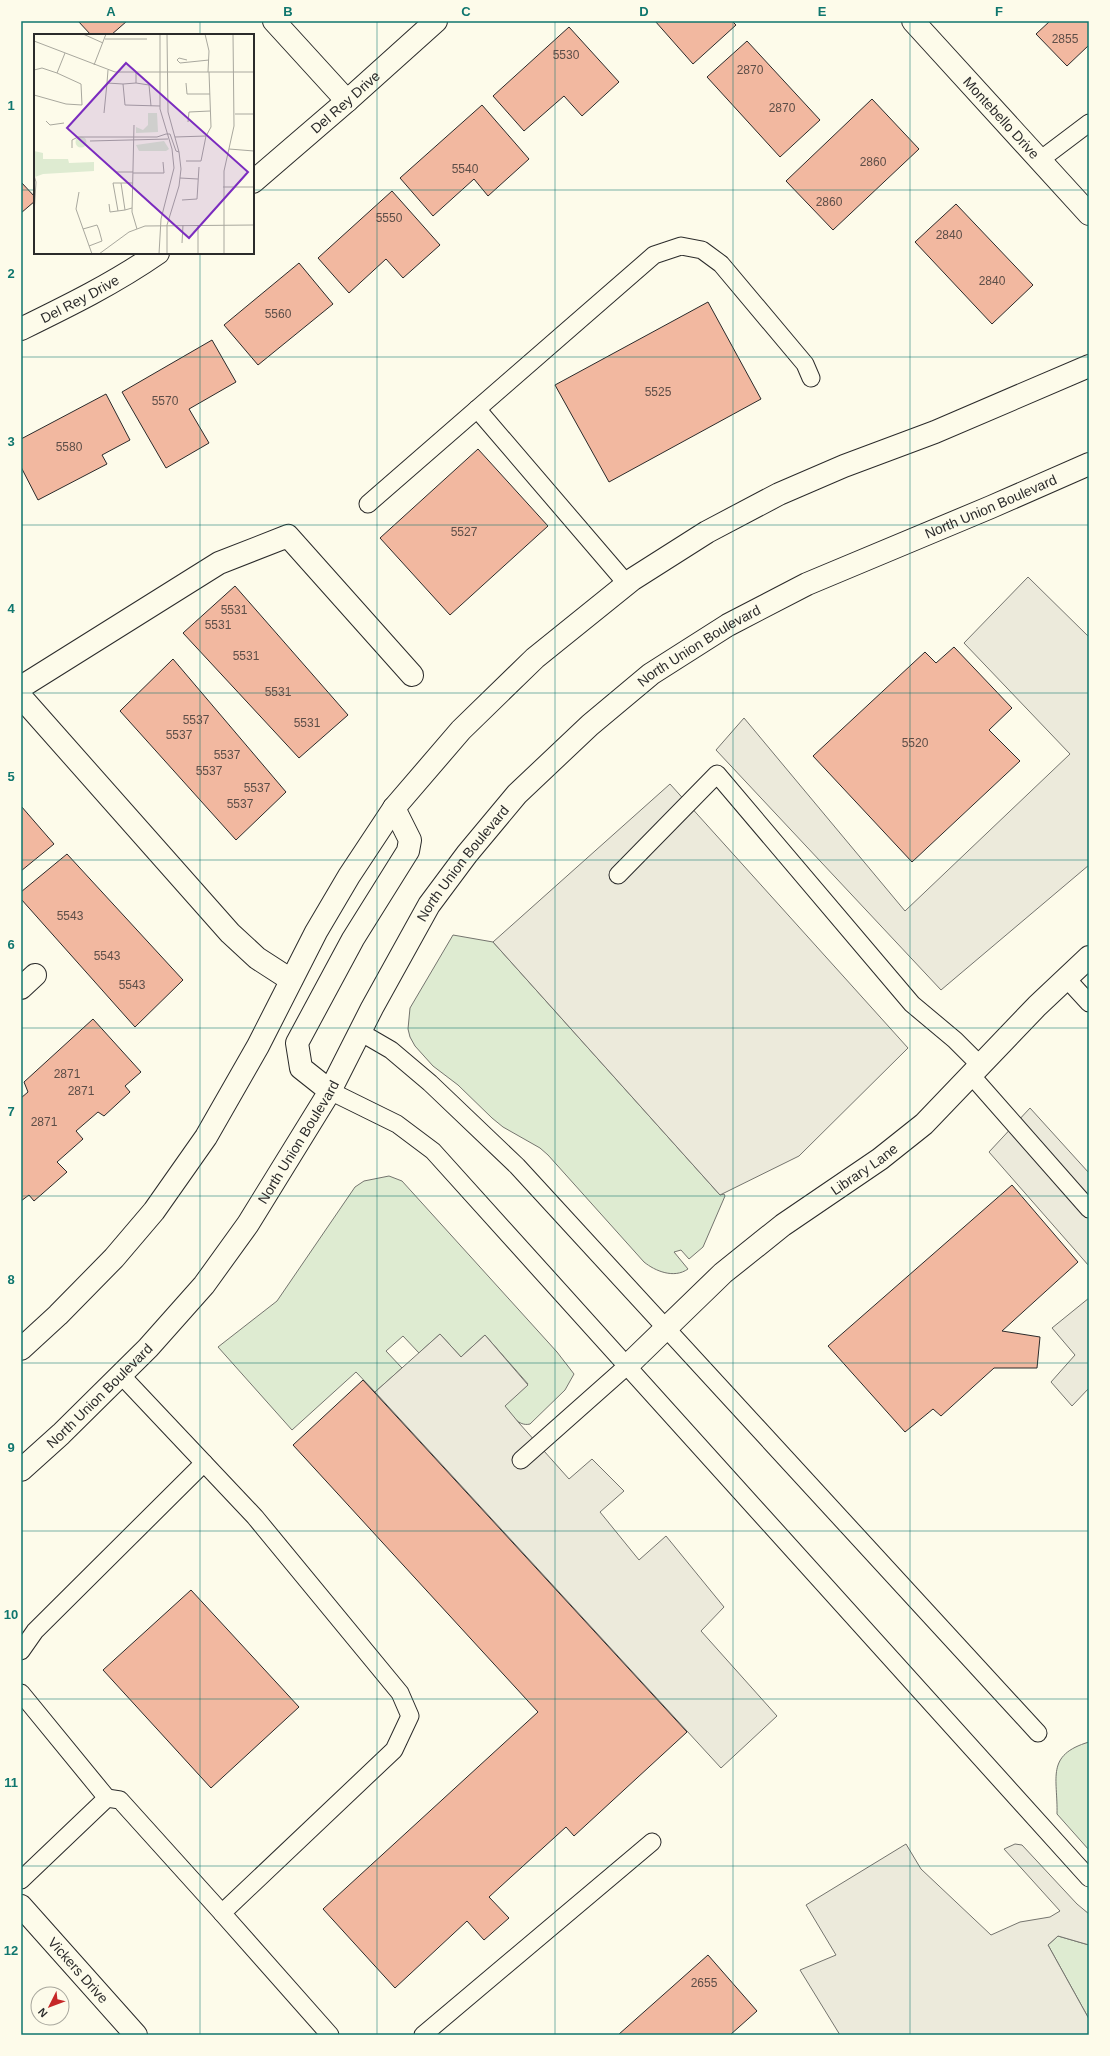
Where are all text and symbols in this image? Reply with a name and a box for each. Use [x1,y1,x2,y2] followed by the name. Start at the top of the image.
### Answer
[106,4,116,19] text: A
[283,4,293,19] text: B
[461,4,471,19] text: C
[639,4,649,19] text: D
[818,4,827,19] text: E
[995,4,1003,19] text: F
[1052,32,1079,46] house number: 2855
[34,34,254,254] inset map
[553,48,580,62] house number: 5530
[737,63,764,77] house number: 2870
[307,67,383,137] street label: Del Rey Drive
[960,74,1043,162] street label: Montebello Drive
[7,98,15,113] text: 1
[769,101,796,115] house number: 2870
[860,155,887,169] house number: 2860
[452,162,479,176] house number: 5540
[816,195,843,209] house number: 2860
[376,211,403,225] house number: 5550
[936,228,963,242] house number: 2840
[7,266,15,281] text: 2
[38,272,122,326] street label: Del Rey Drive
[979,274,1006,288] house number: 2840
[265,307,292,321] house number: 5560
[645,385,672,399] house number: 5525
[152,394,179,408] house number: 5570
[7,434,15,449] text: 3
[56,440,83,454] house number: 5580
[922,471,1059,542] street label: North Union Boulevard
[451,525,478,539] house number: 5527
[7,601,15,616] text: 4
[634,602,763,690] street label: North Union Boulevard
[221,603,248,617] house number: 5531
[205,618,232,632] house number: 5531
[233,649,260,663] house number: 5531
[265,685,292,699] house number: 5531
[183,713,210,727] house number: 5537
[294,716,321,730] house number: 5531
[166,728,193,742] house number: 5537
[902,736,929,750] house number: 5520
[214,748,241,762] house number: 5537
[196,764,223,778] house number: 5537
[7,769,15,784] text: 5
[244,781,271,795] house number: 5537
[227,797,254,811] house number: 5537
[414,802,512,924] street label: North Union Boulevard
[57,909,84,923] house number: 5543
[7,937,15,952] text: 6
[94,949,121,963] house number: 5543
[119,978,146,992] house number: 5543
[54,1067,81,1081] house number: 2871
[255,1078,342,1207] street label: North Union Boulevard
[68,1084,95,1098] house number: 2871
[7,1104,15,1119] text: 7
[31,1115,58,1129] house number: 2871
[828,1140,901,1198] street label: Library Lane
[7,1272,15,1287] text: 8
[43,1340,156,1451] street label: North Union Boulevard
[7,1440,15,1455] text: 9
[4,1607,18,1622] text: 10
[4,1775,18,1790] text: 11
[45,1934,112,2006] street label: Vickers Drive
[4,1943,18,1958] text: 12
[691,1976,718,1990] house number: 2655
[30,1986,70,2026] north arrow
[35,2006,50,2020] text: N

